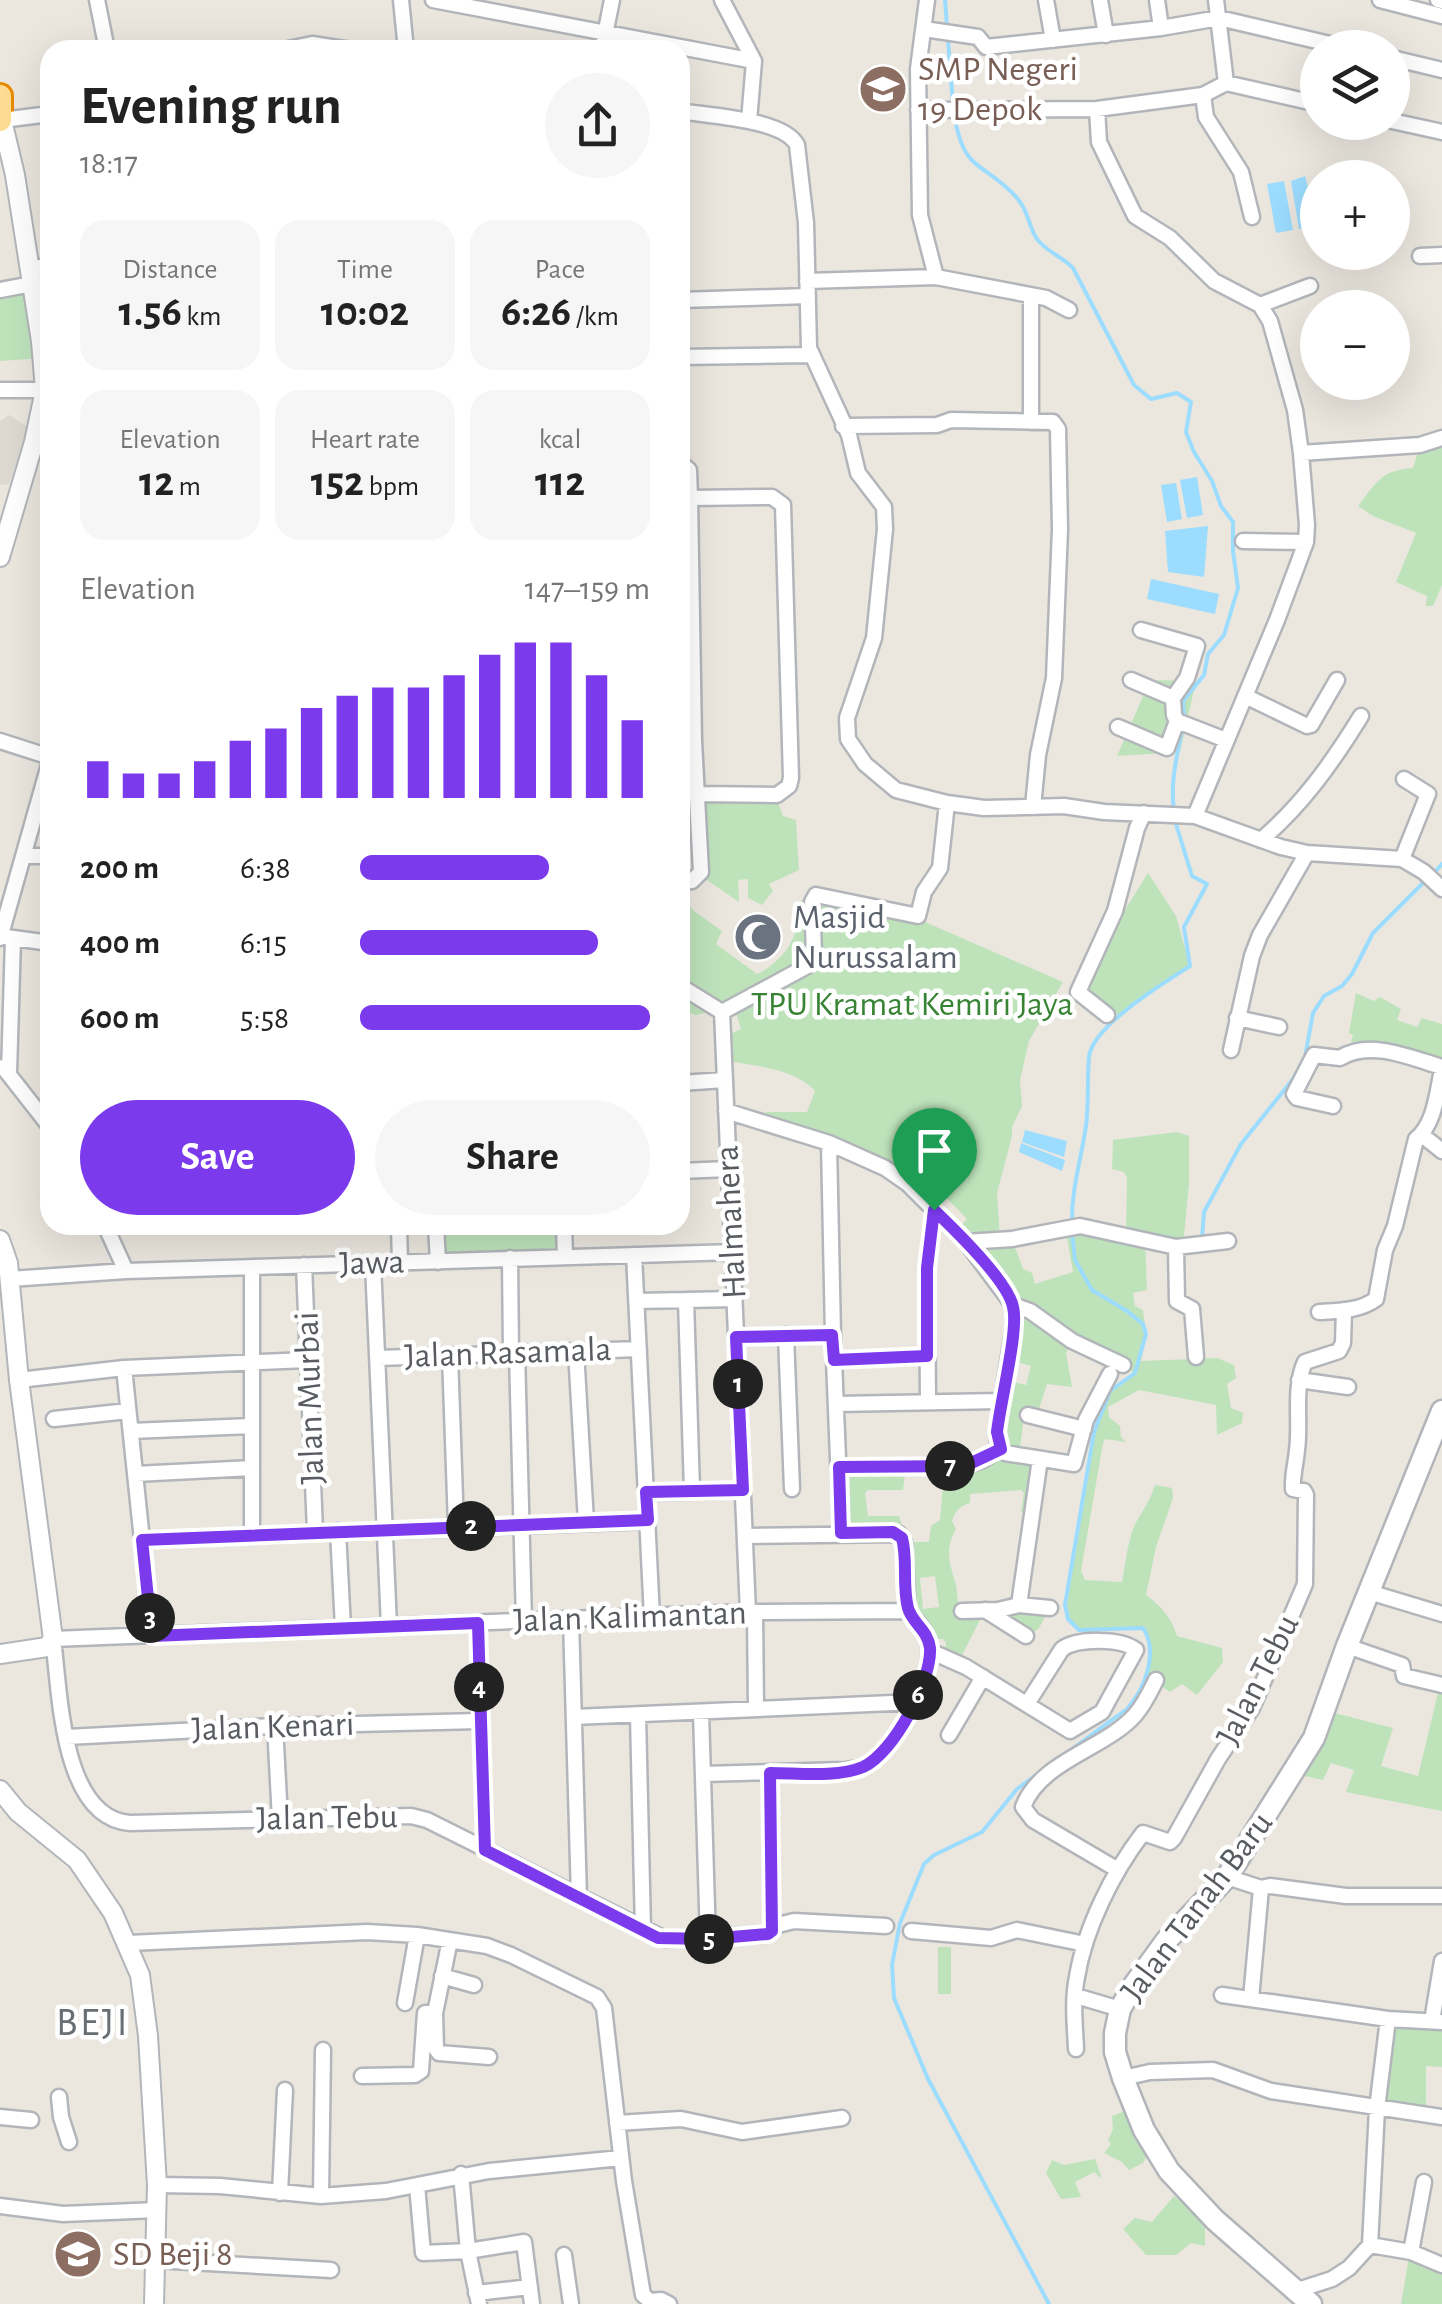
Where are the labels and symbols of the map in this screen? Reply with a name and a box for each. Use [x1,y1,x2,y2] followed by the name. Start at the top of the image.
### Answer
[918,52,1078,127] place label: SMP Negeri 19 Depok
[857,63,909,115] school or university icon: SMP Negeri 19 Depok
[793,900,958,975] place label: Masjid Nurussalam
[732,911,784,963] mosque icon: Masjid Nurussalam
[751,987,1073,1022] park label: TPU Kramat Kemiri Jaya
[892,1108,977,1211] pin
[710,1144,752,1300] street label: Halmahera
[339,1244,405,1282] street label: Jawa
[289,1311,331,1485] street label: Jalan Murbai
[404,1332,612,1374] street label: Jalan Rasamala
[713,1359,763,1409] pin: 1
[925,1441,975,1491] pin: 7
[446,1501,496,1551] pin: 2
[125,1593,175,1643] pin: 3
[513,1595,747,1639] street label: Jalan Kalimantan
[1210,1609,1306,1751] street label: Jalan Tebu
[454,1662,504,1712] pin: 4
[893,1670,943,1720] pin: 6
[191,1707,355,1747] street label: Jalan Kenari
[256,1799,398,1837] street label: Jalan Tebu
[1115,1806,1279,2008] street label: Jalan Tanah Baru
[684,1914,734,1964] pin: 5
[56,2003,130,2043] district label: BEJI
[52,2228,104,2280] school or university icon: SD Beji 8
[113,2237,233,2272] place label: SD Beji 8

